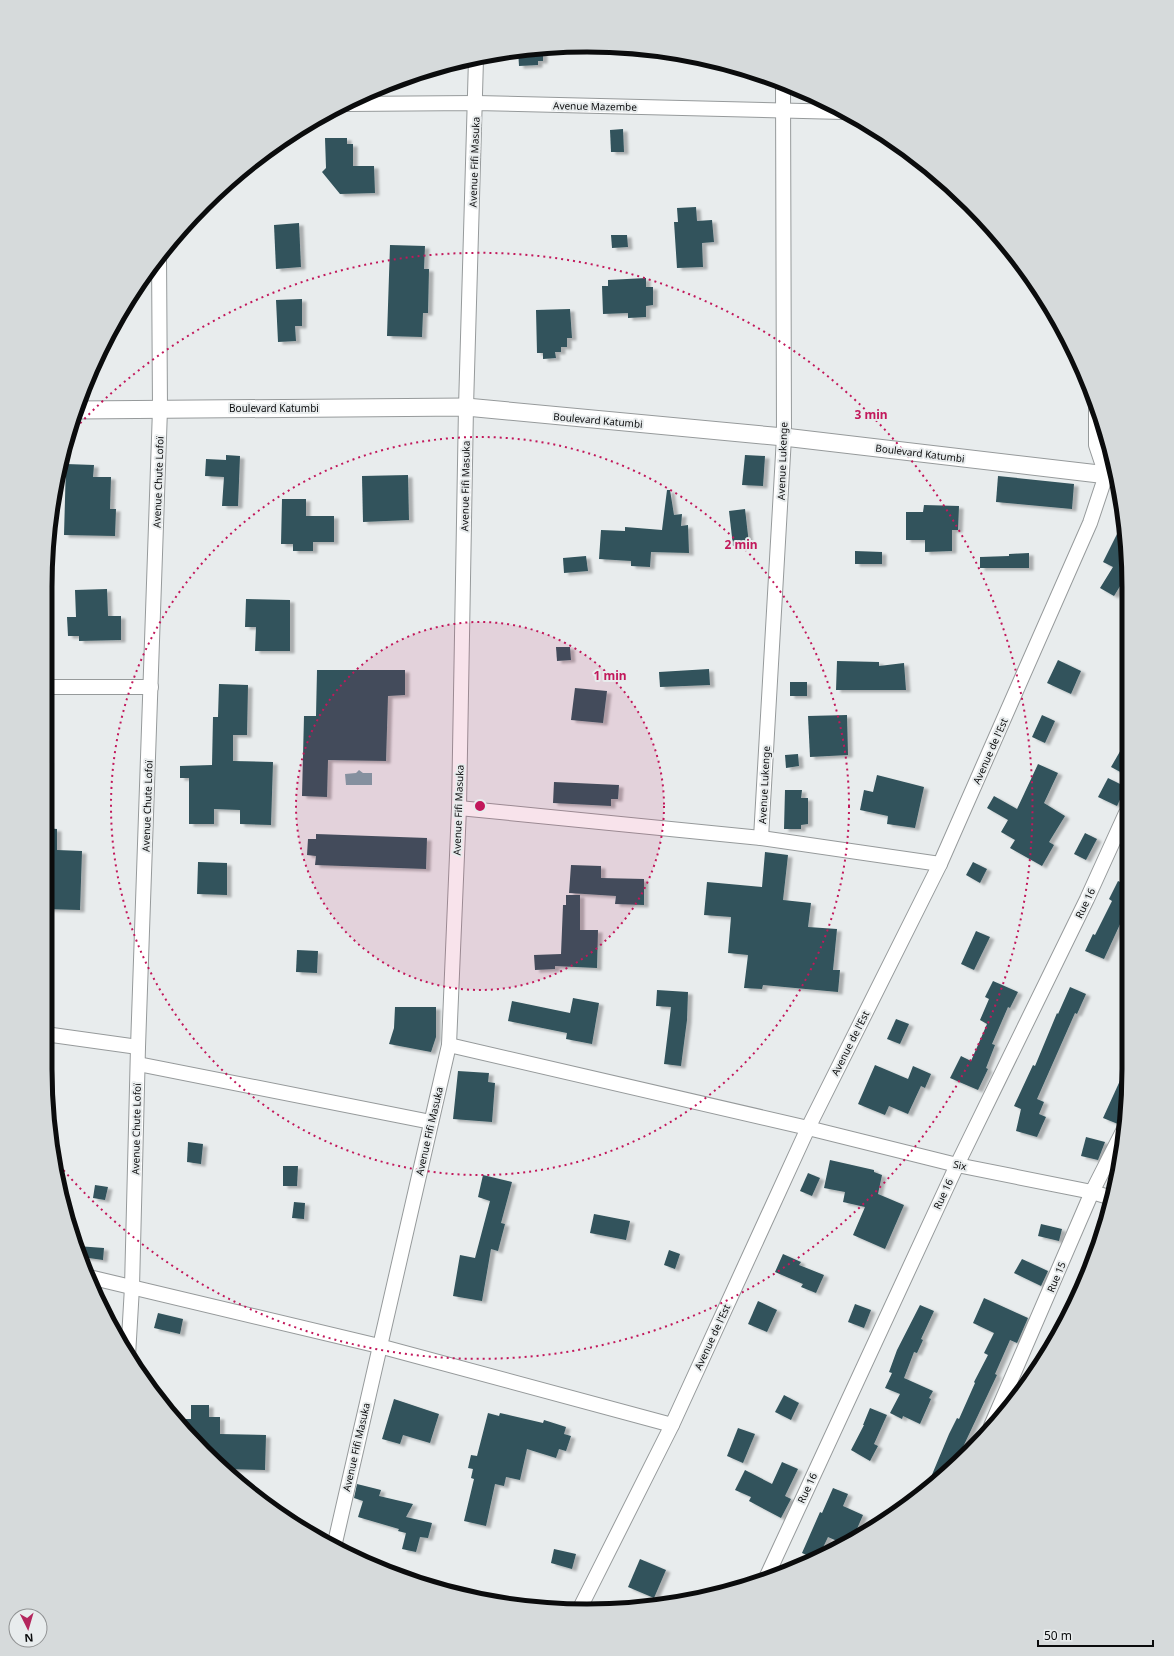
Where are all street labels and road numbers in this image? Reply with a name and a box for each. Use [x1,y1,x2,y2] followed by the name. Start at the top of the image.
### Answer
[553,98,637,114] street label: Avenue Mazembe
[465,116,483,208] street label: Avenue Fifi Masuka
[229,401,319,415] street label: Boulevard Katumbi
[553,409,643,431] street label: Boulevard Katumbi
[774,421,790,500] street label: Avenue Lukenge
[149,436,167,528] street label: Avenue Chute Lofoï
[457,441,473,531] street label: Avenue Fifi Masuka
[875,441,965,465] street label: Boulevard Katumbi
[969,715,1011,786] street label: Avenue de l'Est
[755,745,773,824] street label: Avenue Lukenge
[138,760,156,852] street label: Avenue Chute Lofoï
[449,764,467,856] street label: Avenue Fifi Masuka
[1072,885,1098,920] street label: Rue 16
[828,1008,873,1078] street label: Avenue de l'Est
[128,1083,144,1175] street label: Avenue Chute Lofoï
[412,1085,446,1177] street label: Avenue Fifi Masuka
[952,1157,969,1173] street label: Six
[930,1176,956,1212] street label: Rue 16
[1043,1259,1069,1295] street label: Rue 15
[691,1302,733,1372] street label: Avenue de l'Est
[339,1401,373,1493] street label: Avenue Fifi Masuka
[794,1470,820,1506] street label: Rue 16

